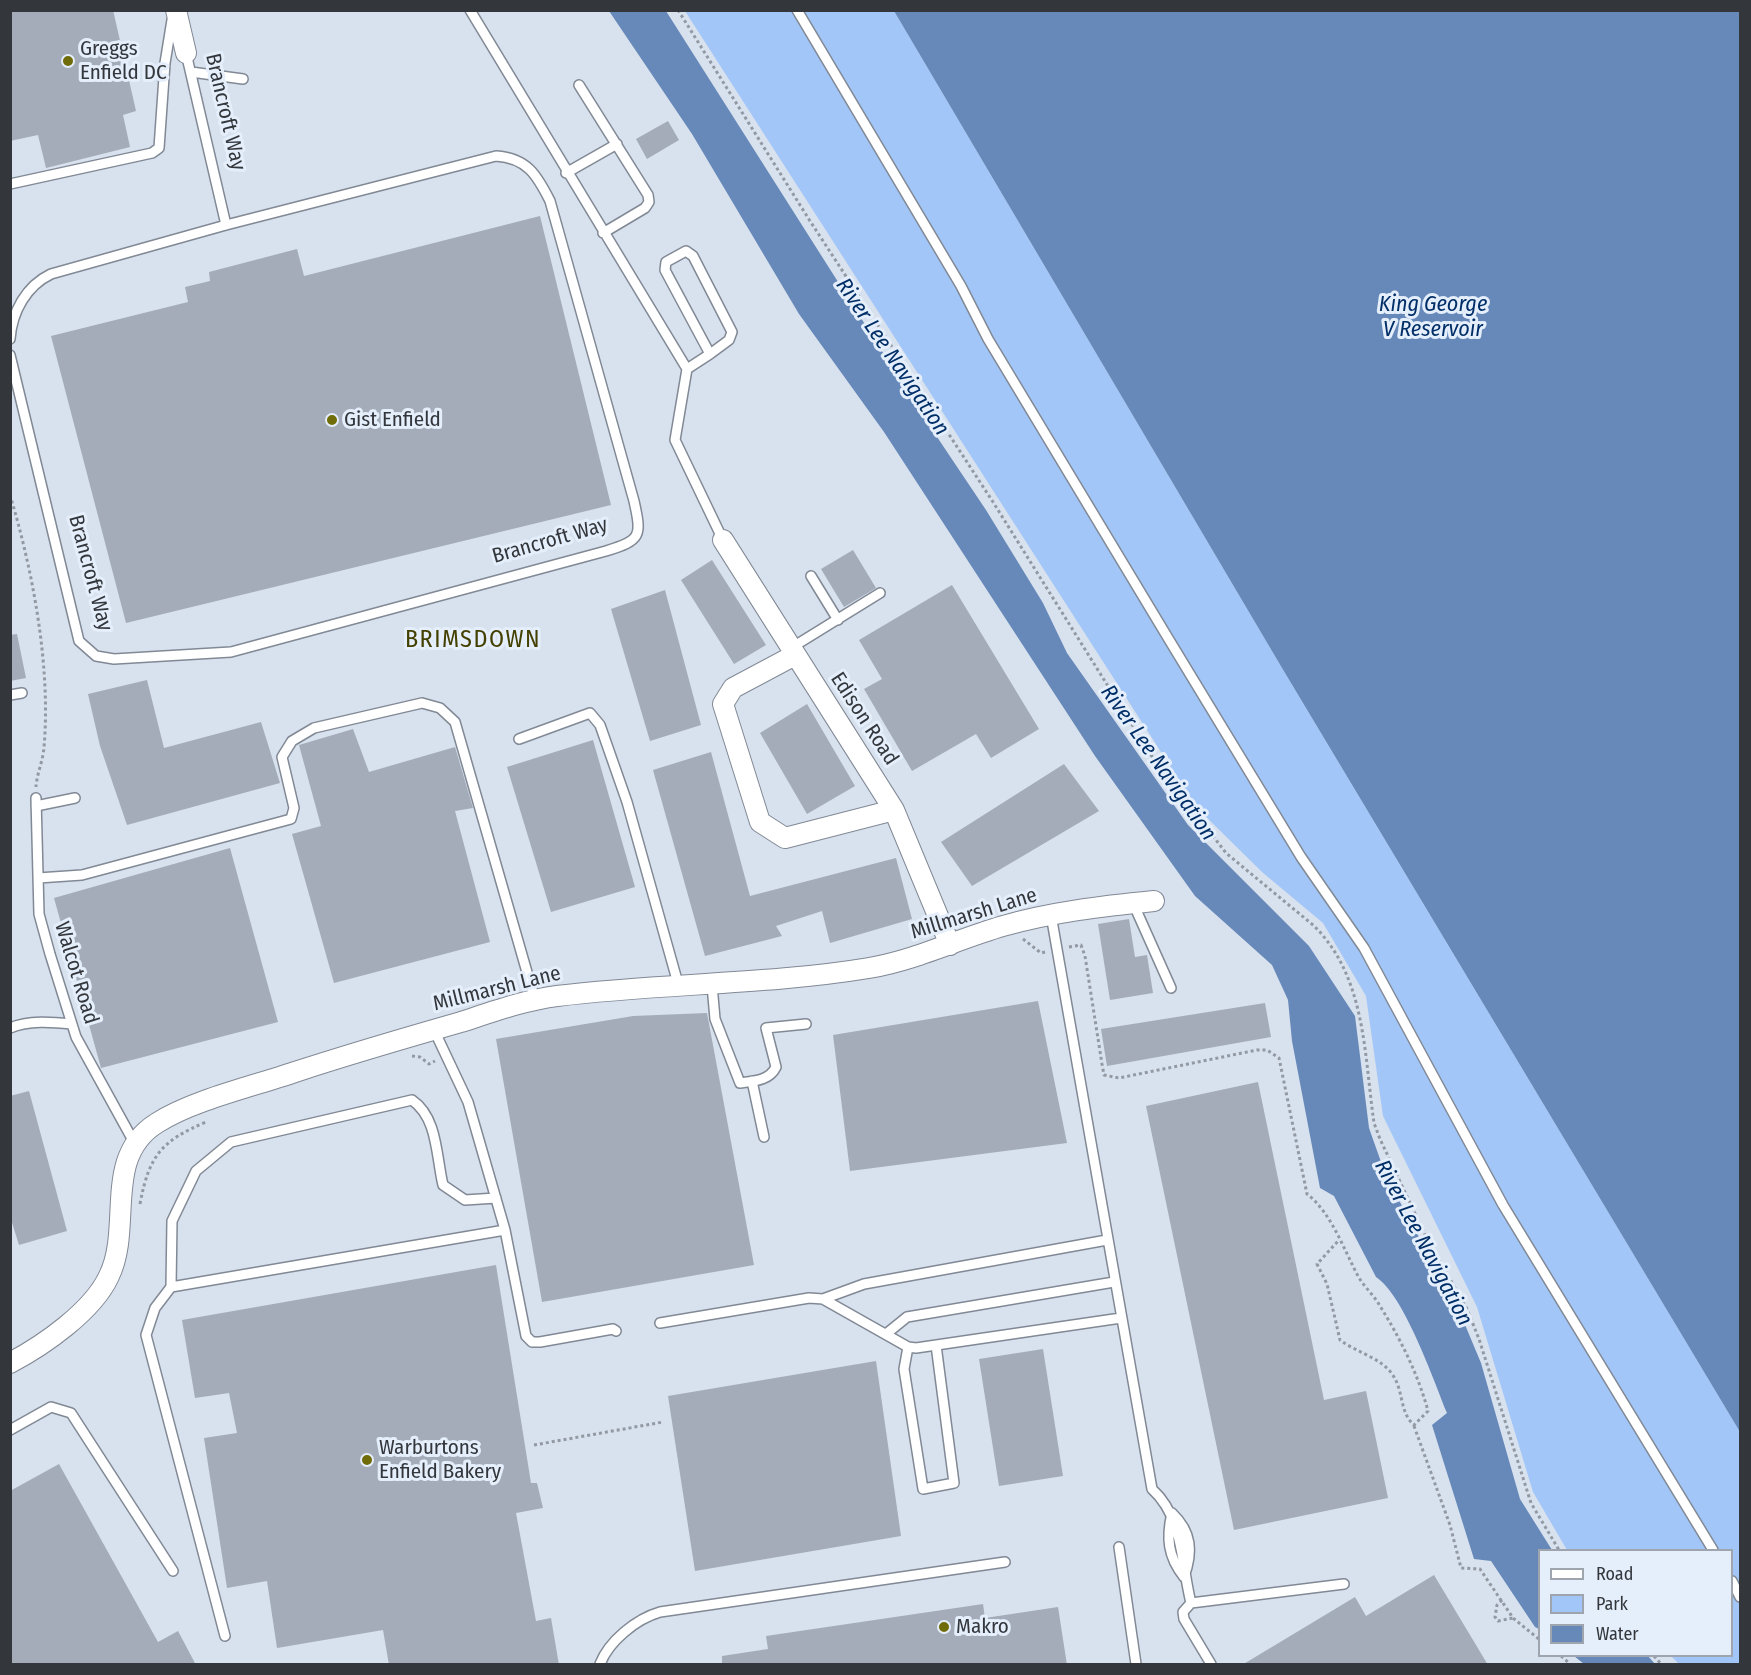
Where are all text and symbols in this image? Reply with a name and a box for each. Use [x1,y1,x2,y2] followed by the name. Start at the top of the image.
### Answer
[80,36,167,86] place label: Greggs Enfield DC
[199,51,251,173] street label: Brancroft Way
[61,54,75,68] marker: Greggs Enfield DC
[830,273,954,441] water label: River Lee Navigation
[1379,292,1487,344] water label: King George V Reservoir
[344,407,441,433] place label: Gist Enfield
[325,413,339,427] marker: Gist Enfield
[62,512,118,634] street label: Brancroft Way
[489,512,611,570] street label: Brancroft Way
[405,626,541,654] district label: BRIMSDOWN
[825,668,903,770] street label: Edison Road
[1094,680,1222,846] water label: River Lee Navigation
[908,883,1040,945] street label: Millmarsh Lane
[49,919,103,1027] street label: Walcot Road
[431,961,563,1017] street label: Millmarsh Lane
[1368,1156,1478,1330] water label: River Lee Navigation
[379,1435,501,1485] place label: Warburtons Enfield Bakery
[360,1453,374,1467] marker: Warburtons Enfield Bakery
[1538,1549,1733,1657] legend
[1596,1563,1633,1585] text: Road
[1596,1593,1628,1615] text: Park
[956,1614,1009,1640] place label: Makro
[937,1620,951,1634] marker: Makro
[1596,1623,1639,1645] text: Water

